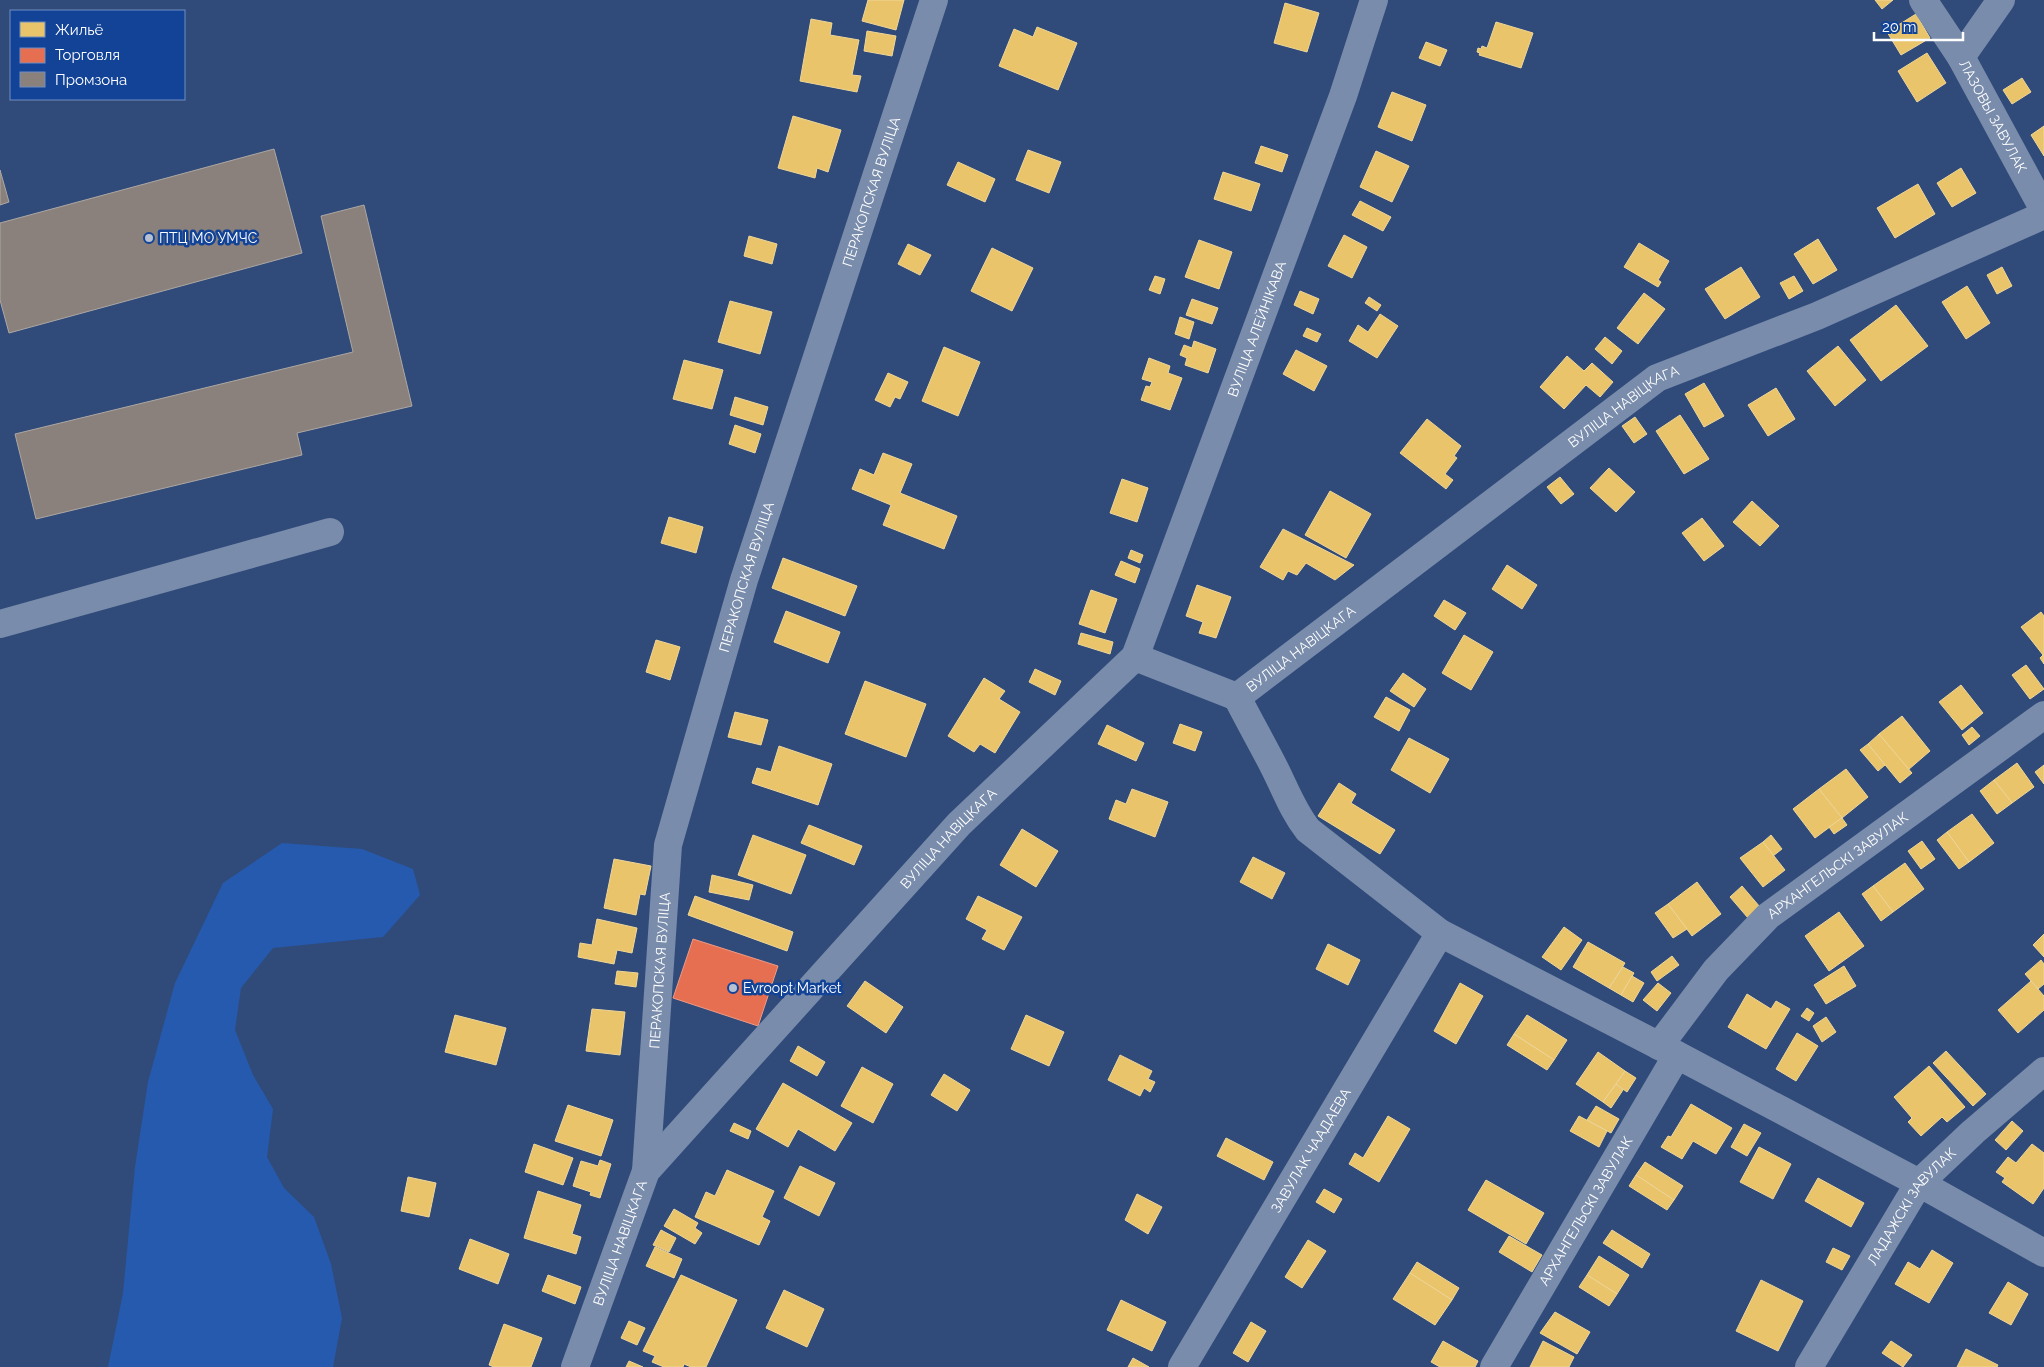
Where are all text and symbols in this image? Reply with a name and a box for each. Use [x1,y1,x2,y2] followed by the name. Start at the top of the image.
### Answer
[10,10,185,100] legend
[1874,10,1963,42] scale bar
[1882,18,1917,36] text: 20 m
[55,21,104,39] text: Жильё
[55,46,120,64] text: Торговля
[1956,57,2030,176] street label: ЛАЗОВЫ ЗАВУЛАК
[55,71,127,89] text: Промзона
[839,114,903,269] street label: ПЕРАКОПСКАЯ ВУЛІЦА
[159,230,258,246] place label: ПТЦ МО УМЧС
[143,232,155,244] marker: ПТЦ МО УМЧС
[1224,258,1289,399] street label: ВУЛІЦА АЛЕЙНІКАВА
[1565,362,1682,451] street label: ВУЛІЦА НАВІЦКАГА
[716,499,777,654] street label: ПЕРАКОПСКАЯ ВУЛІЦА
[1243,602,1359,695] street label: ВУЛІЦА НАВІЦКАГА
[897,784,1000,892] street label: ВУЛІЦА НАВІЦКАГА
[1764,809,1911,922] street label: АРХАНГЕЛЬСКІ ЗАВУЛАК
[646,891,673,1049] street label: ПЕРАКОПСКАЯ ВУЛІЦА
[743,980,842,996] place label: Evroopt Market
[727,982,739,994] marker: Evroopt Market
[1268,1085,1354,1215] street label: ЗАВУЛАК ЧААДАЕВА
[1536,1133,1636,1288] street label: АРХАНГЕЛЬСКІ ЗАВУЛАК
[1864,1144,1959,1268] street label: ЛАДАЖСКІ ЗАВУЛАК
[590,1177,650,1308] street label: ВУЛІЦА НАВІЦКАГА

